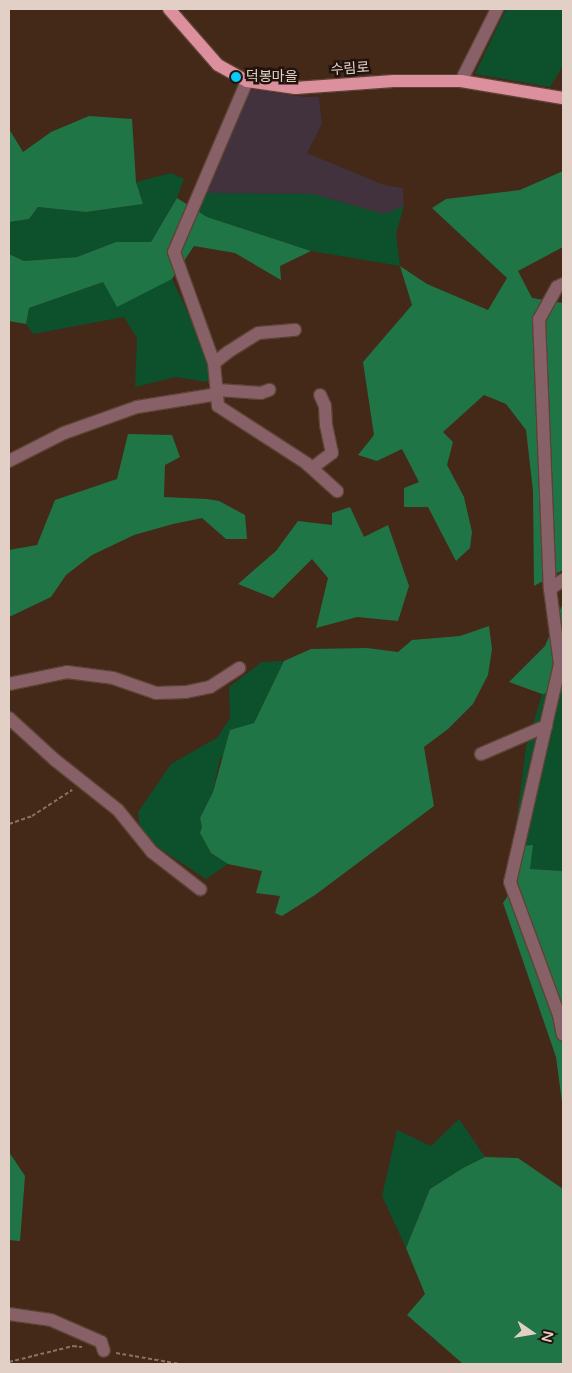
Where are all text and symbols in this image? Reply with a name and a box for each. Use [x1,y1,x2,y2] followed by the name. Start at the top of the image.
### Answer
[330,59,370,79] street label: 수림로
[246,69,298,85] place label: 덕봉마을
[230,71,242,83] marker: 덕봉마을
[507,1308,557,1358] north arrow
[538,1329,557,1344] text: N

